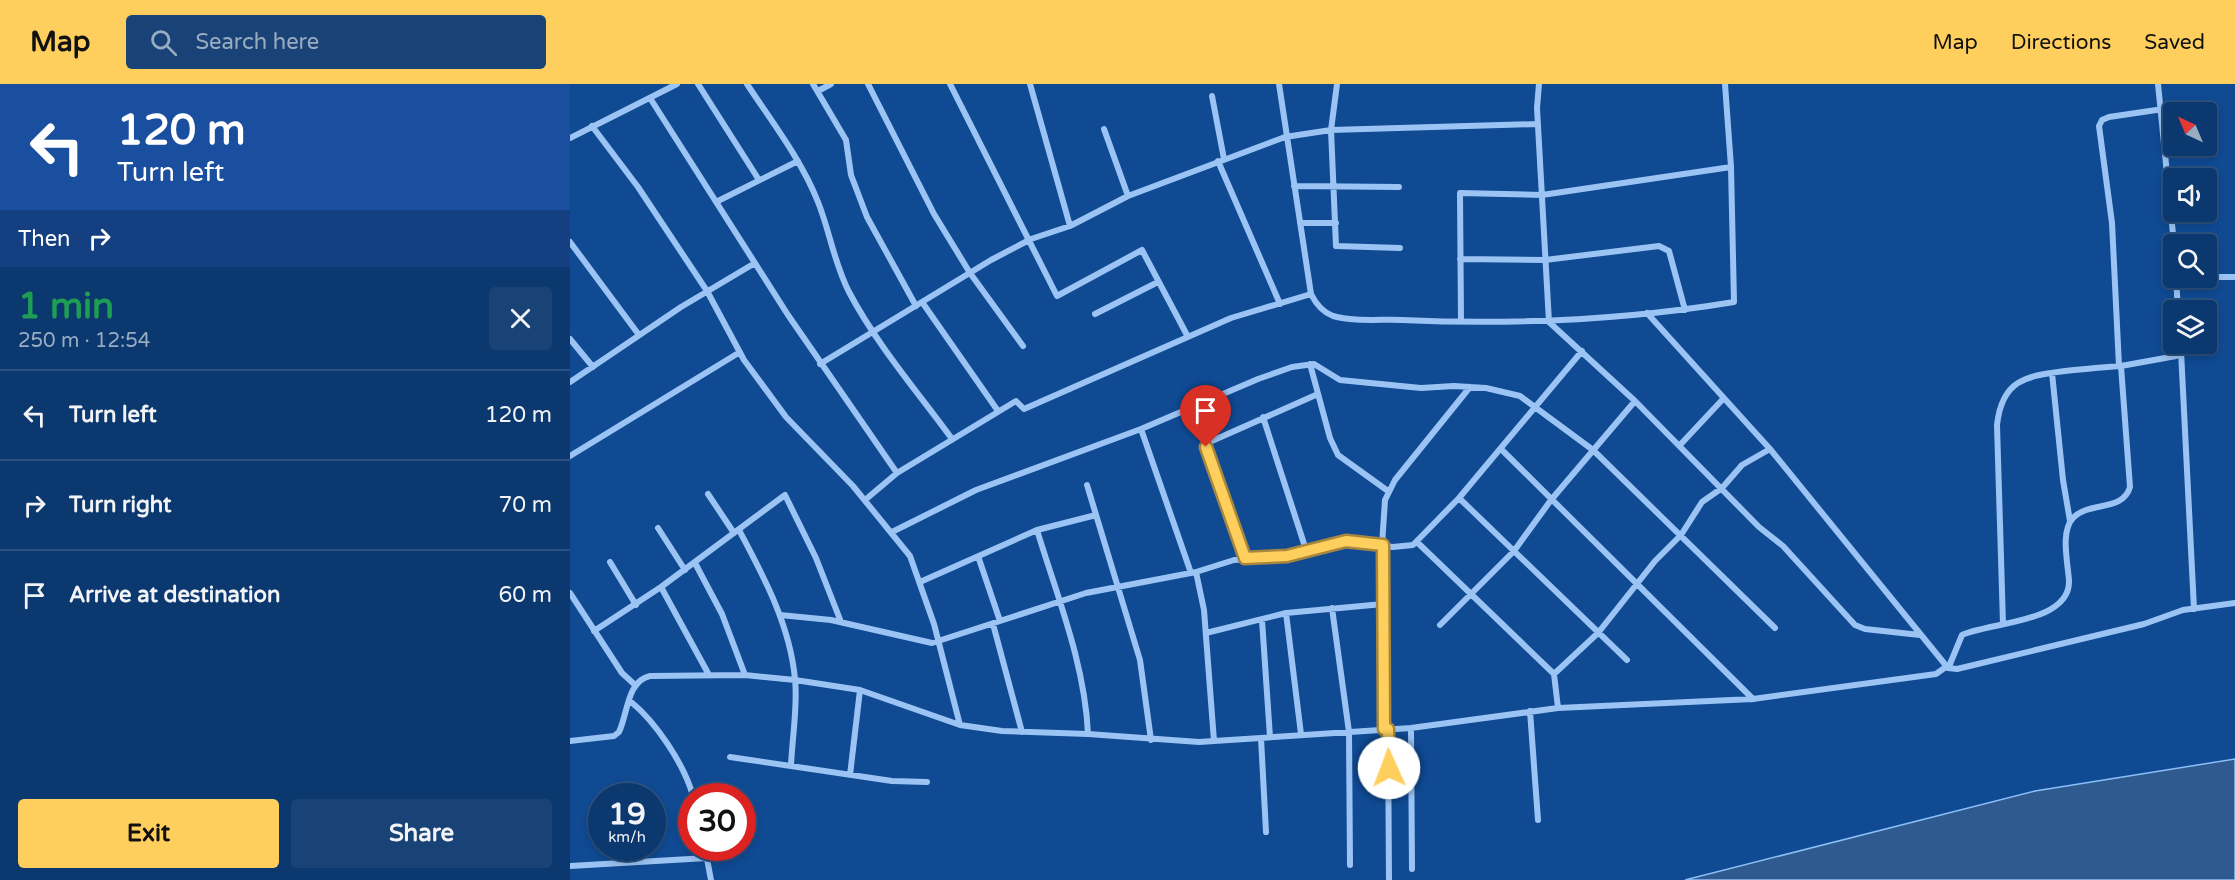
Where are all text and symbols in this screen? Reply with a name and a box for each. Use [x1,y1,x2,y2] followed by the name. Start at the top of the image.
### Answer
[126,15,546,69] search box
[30,25,90,59] text: Map
[147,26,180,59] icon: search
[195,29,319,55] text: Search here
[1932,30,1978,55] text: Map
[2011,30,2111,55] text: Directions
[2144,30,2205,55] text: Saved
[2163,102,2217,156] north arrow
[2163,102,2217,354] map controls
[117,105,246,156] text: 120 m
[18,108,96,186] icon: left
[117,156,224,189] text: Turn left
[2163,168,2217,222] button: sound
[83,222,116,255] icon: right
[18,226,71,252] text: Then
[2163,234,2217,288] button: search
[18,285,114,328] text: 1 min
[489,287,552,350] button: close
[2163,300,2217,354] button: layers
[18,329,150,353] text: 250 m · 12:54
[1180,385,1231,447] pin
[1189,394,1222,427] icon: arrive
[18,399,51,432] icon: left
[69,402,157,428] text: Turn left
[485,402,552,428] text: 120 m
[18,489,51,522] icon: right
[69,492,171,518] text: Turn right
[498,492,552,518] text: 70 m
[18,579,51,612] icon: arrive
[69,582,280,608] text: Arrive at destination
[498,582,552,608] text: 60 m
[1357,736,1421,800] position arrow
[678,783,756,861] speed limit sign: 30
[608,796,646,833] text: 19
[18,799,279,868] button: Exit
[291,799,552,868] button: Share
[608,828,646,846] text: km/h

